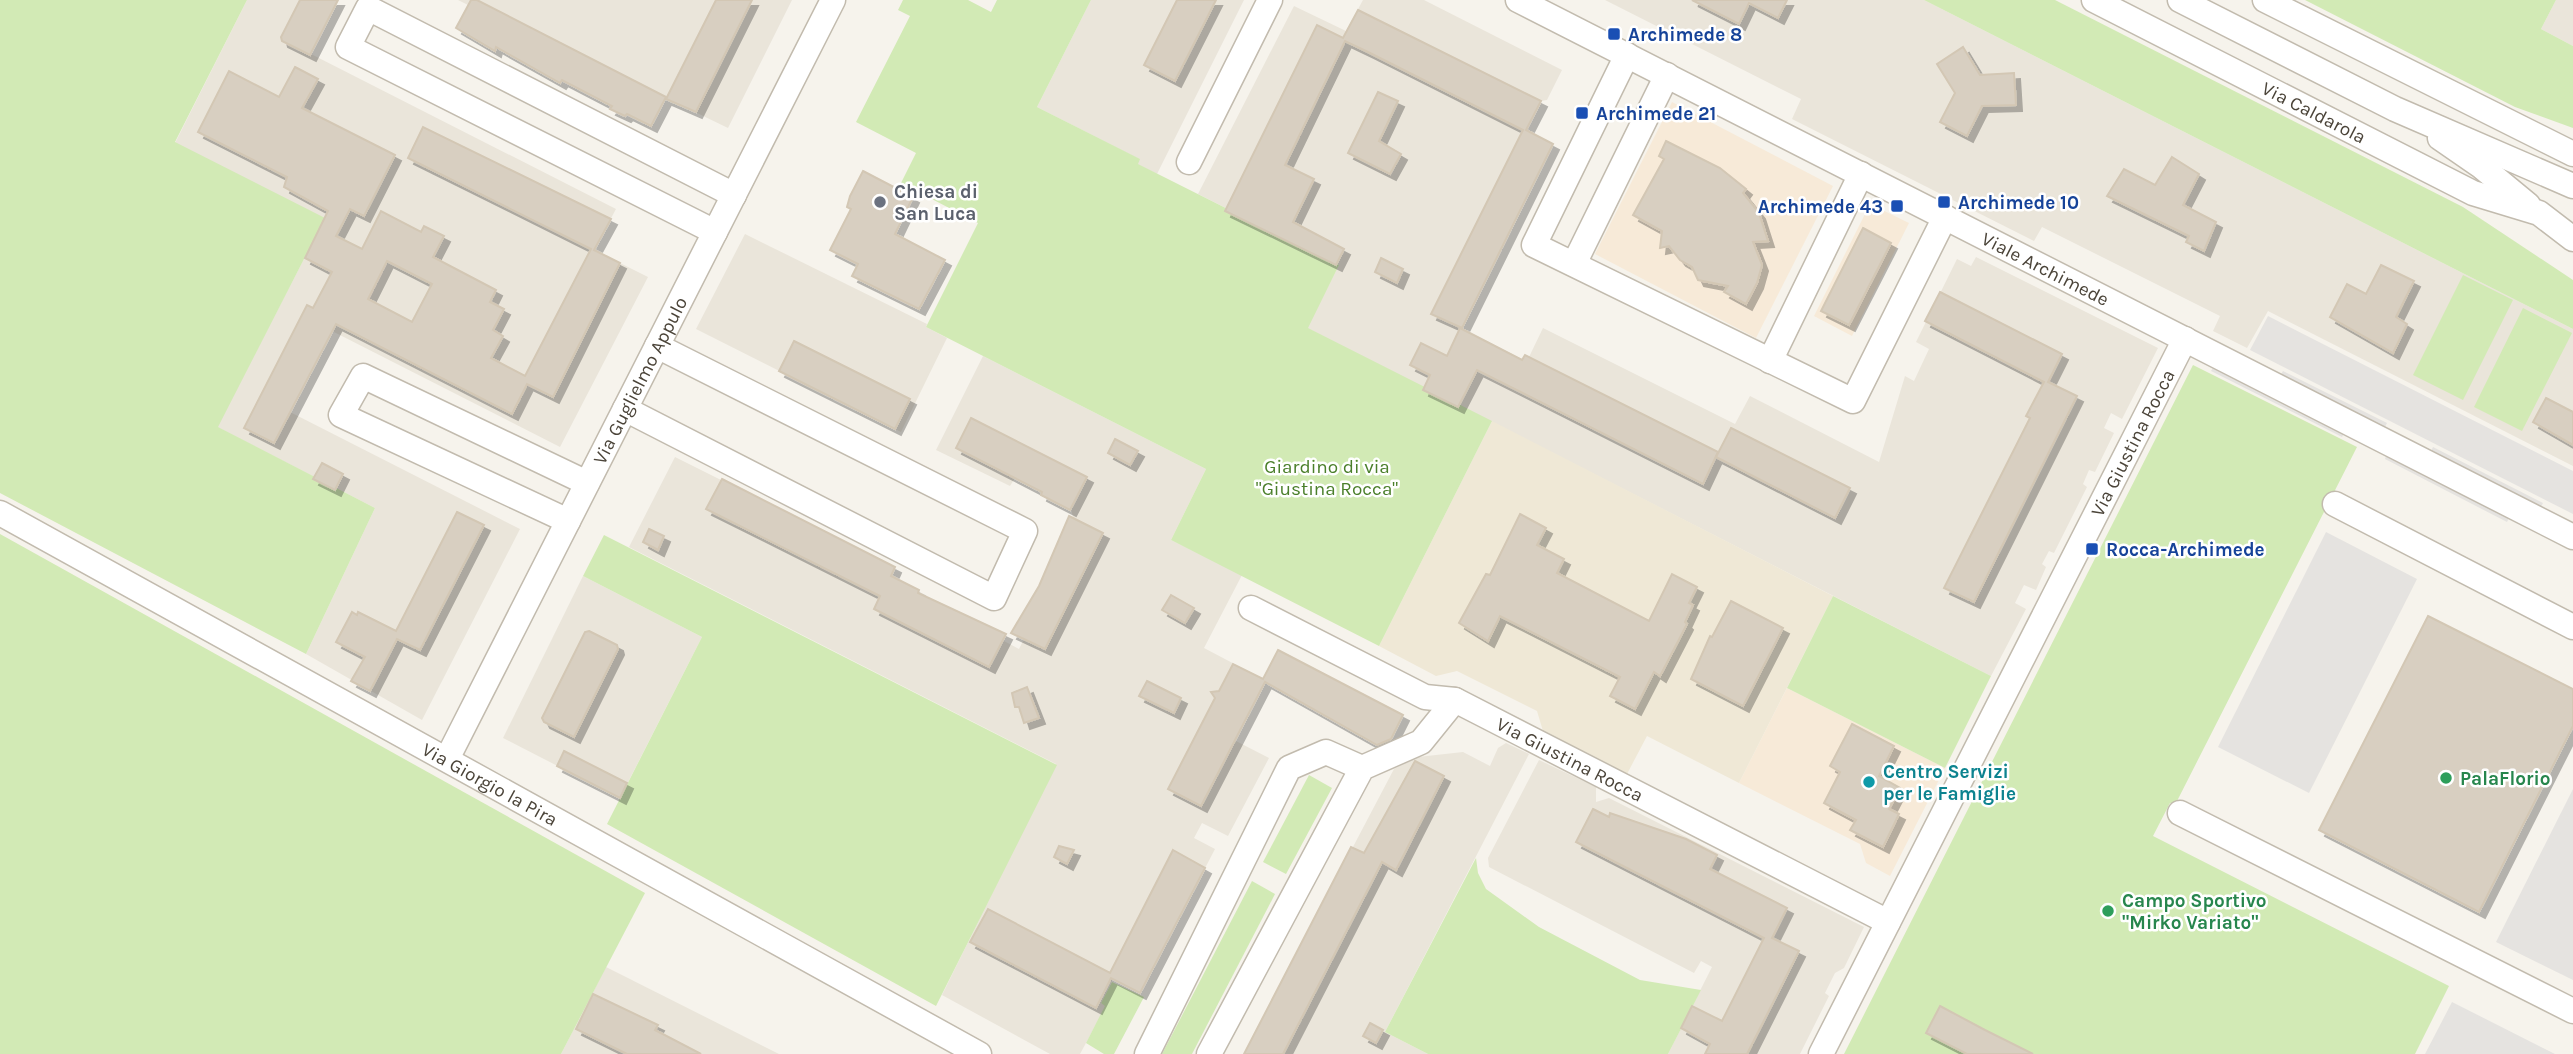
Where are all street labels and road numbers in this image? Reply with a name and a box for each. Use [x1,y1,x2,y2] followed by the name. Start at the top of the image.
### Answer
[2258,77,2369,149] street label: Via Caldarola
[1978,228,2112,311] street label: Viale Archimede
[589,293,692,468] street label: Via Guglielmo Appulo
[2087,366,2180,520] street label: Via Giustina Rocca
[1493,713,1647,807] street label: Via Giustina Rocca
[418,738,561,831] street label: Via Giorgio la Pira

